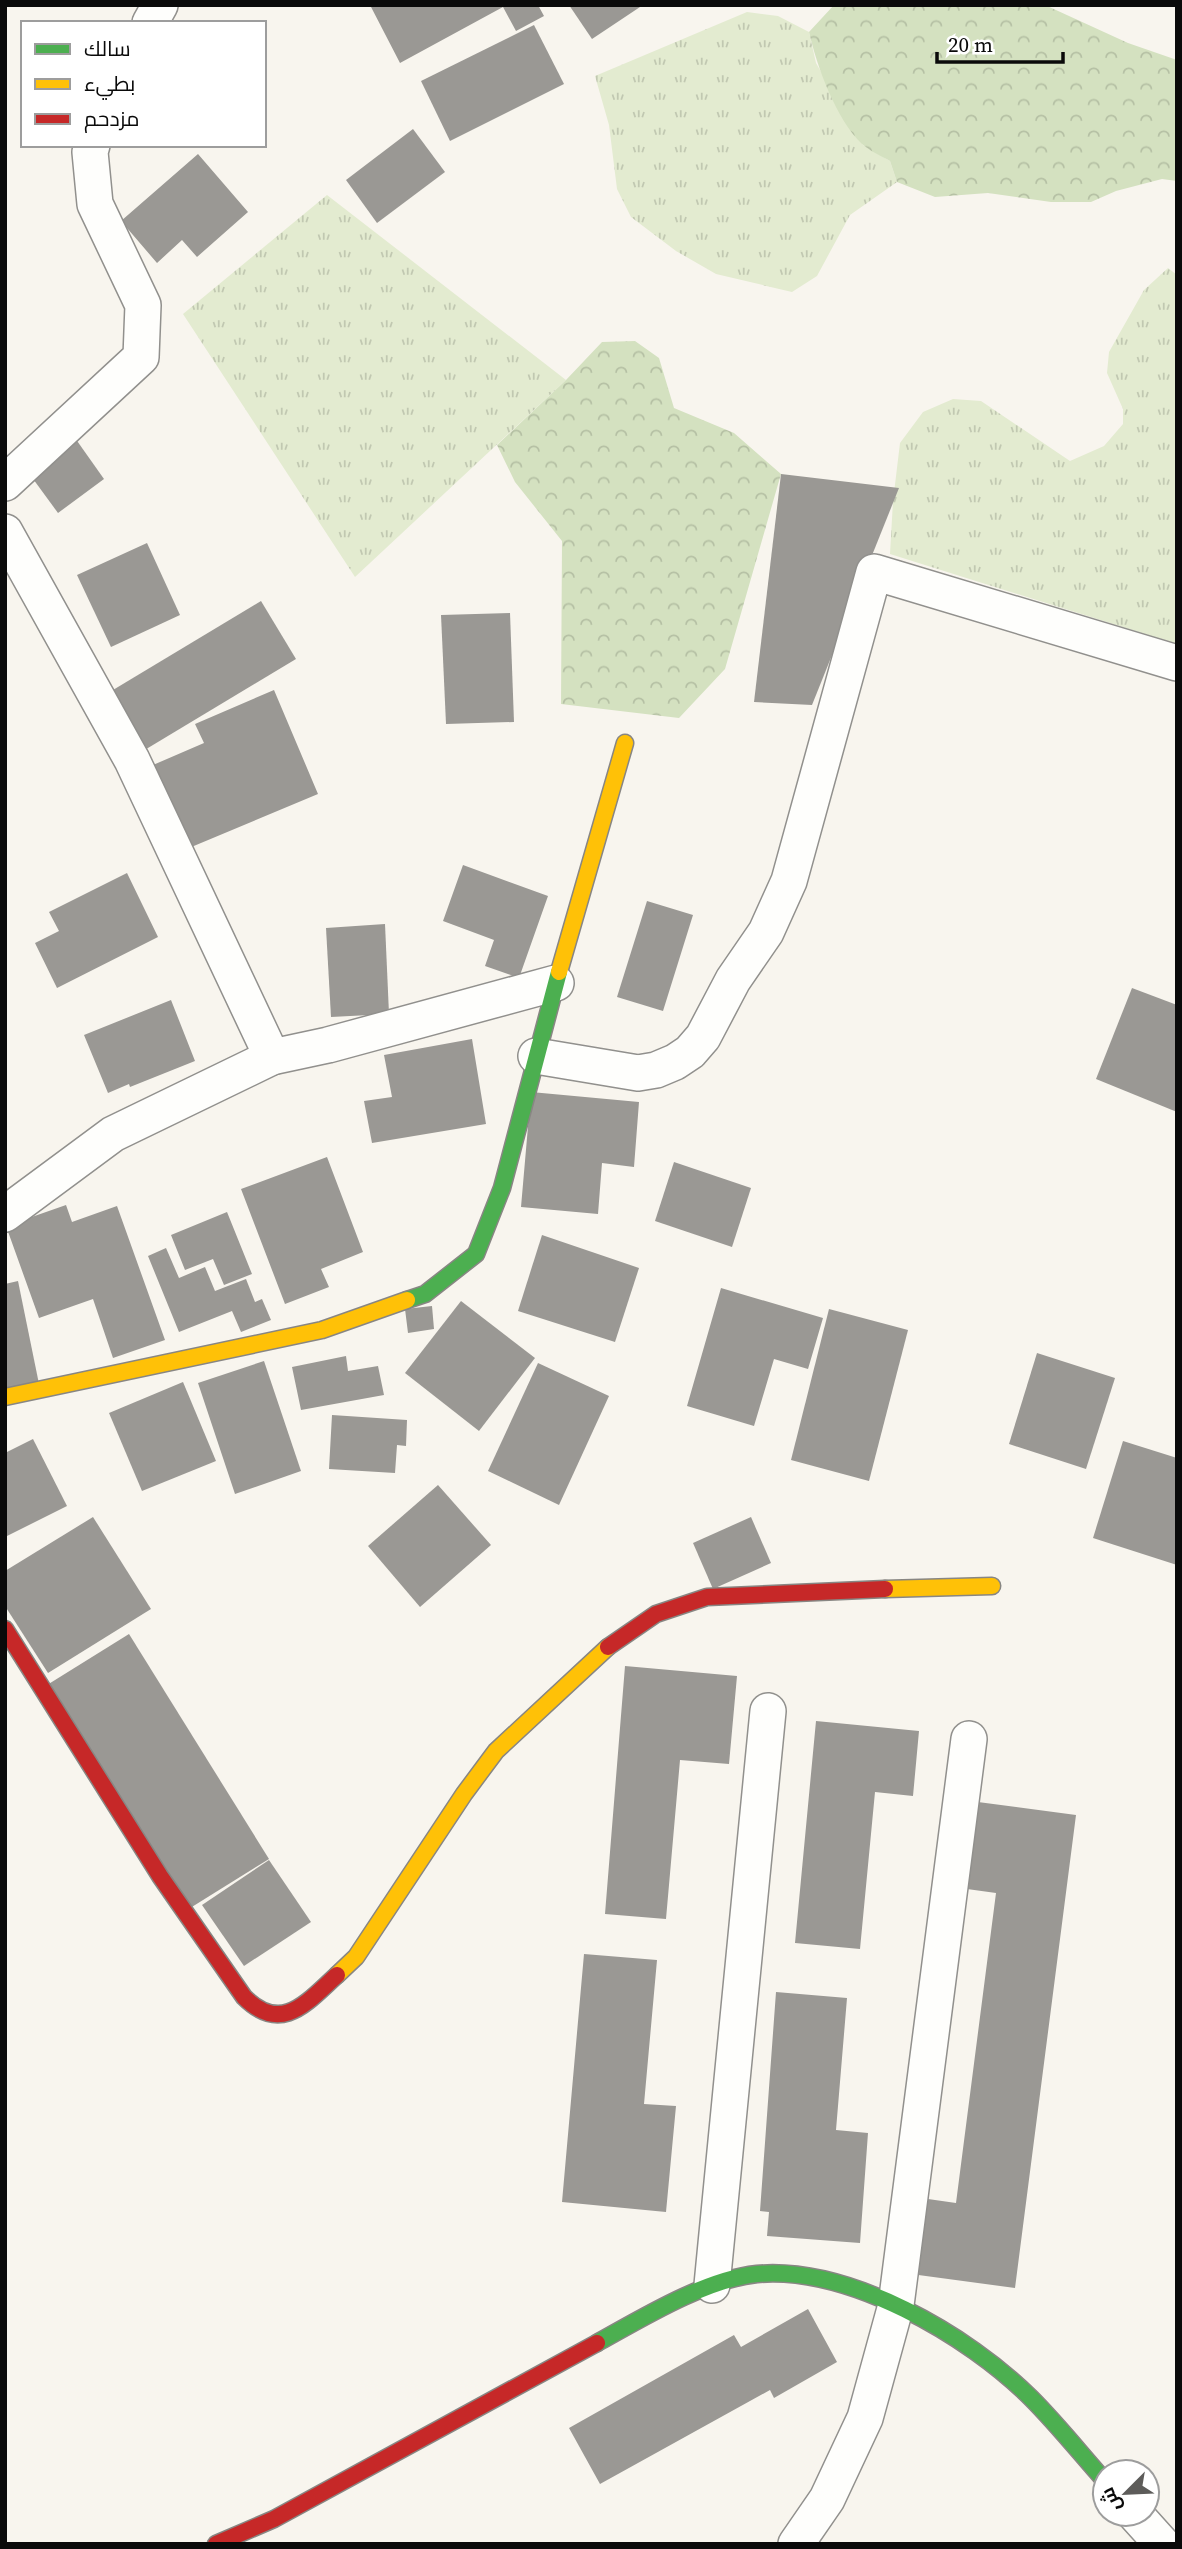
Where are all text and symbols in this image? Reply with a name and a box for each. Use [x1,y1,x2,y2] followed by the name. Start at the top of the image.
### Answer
[21,21,266,147] legend
[937,21,1063,65] scale bar
[948,30,993,59] text: 20 m
[84,34,131,63] text: سالك
[84,69,135,100] text: بطيء
[84,104,139,133] text: مزدحم
[1091,2458,1161,2528] north arrow
[1094,2483,1127,2516] text: ش

